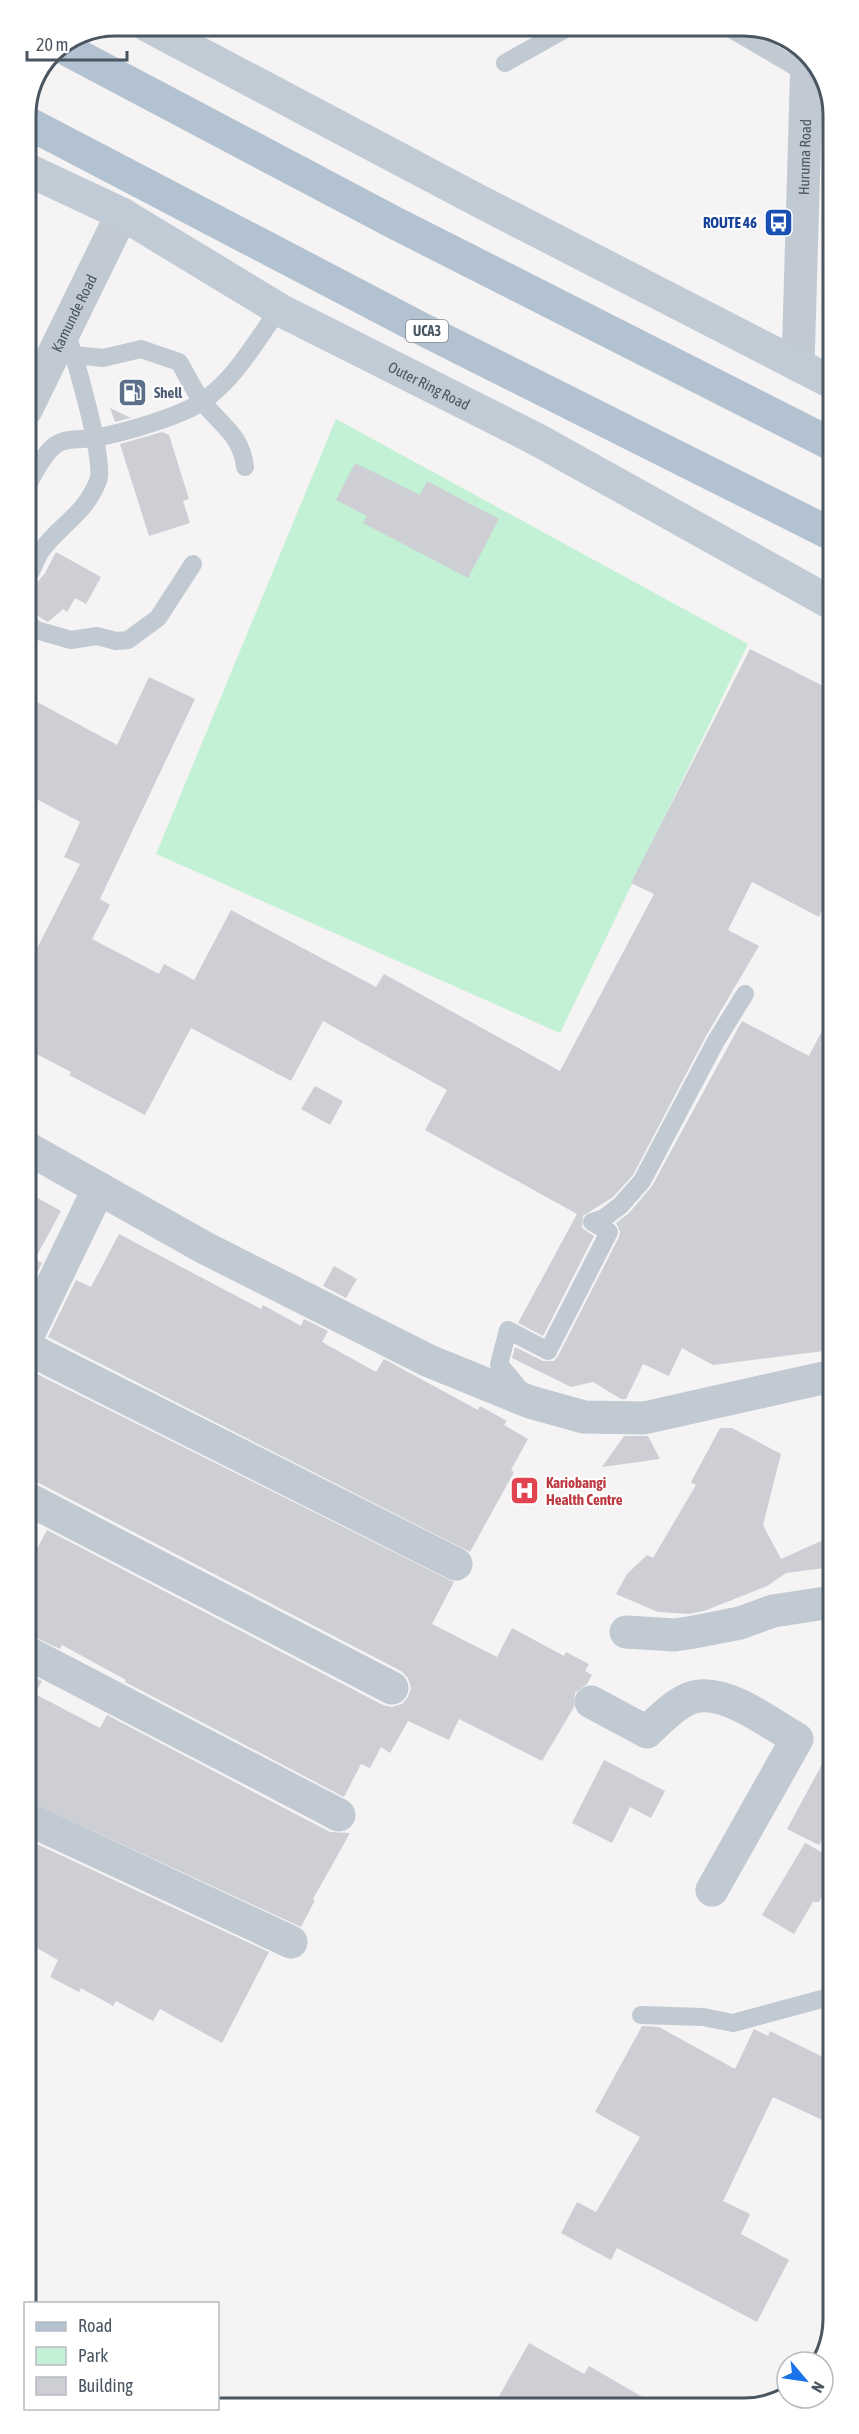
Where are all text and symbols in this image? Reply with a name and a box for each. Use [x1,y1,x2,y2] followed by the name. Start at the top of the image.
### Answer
[27,24,128,62] scale bar
[36,34,68,55] text: 20 m
[794,119,814,195] street label: Huruma Road
[762,206,794,238] bus stop icon: ROUTE 46
[703,214,757,231] place label: ROUTE 46
[47,272,100,355] street label: Kamunde Road
[406,320,448,342] road number: UCA3
[386,358,473,413] street label: Outer Ring Road
[117,376,149,408] fuel station icon: Shell
[154,384,183,401] place label: Shell
[546,1474,623,1508] place label: Kariobangi Health Centre
[509,1475,541,1507] hospital icon: Kariobangi Health Centre
[24,2302,219,2410] legend
[78,2315,112,2336] text: Road
[78,2345,108,2366] text: Park
[775,2350,835,2410] north arrow
[78,2375,133,2396] text: Building
[808,2379,828,2396] text: N

